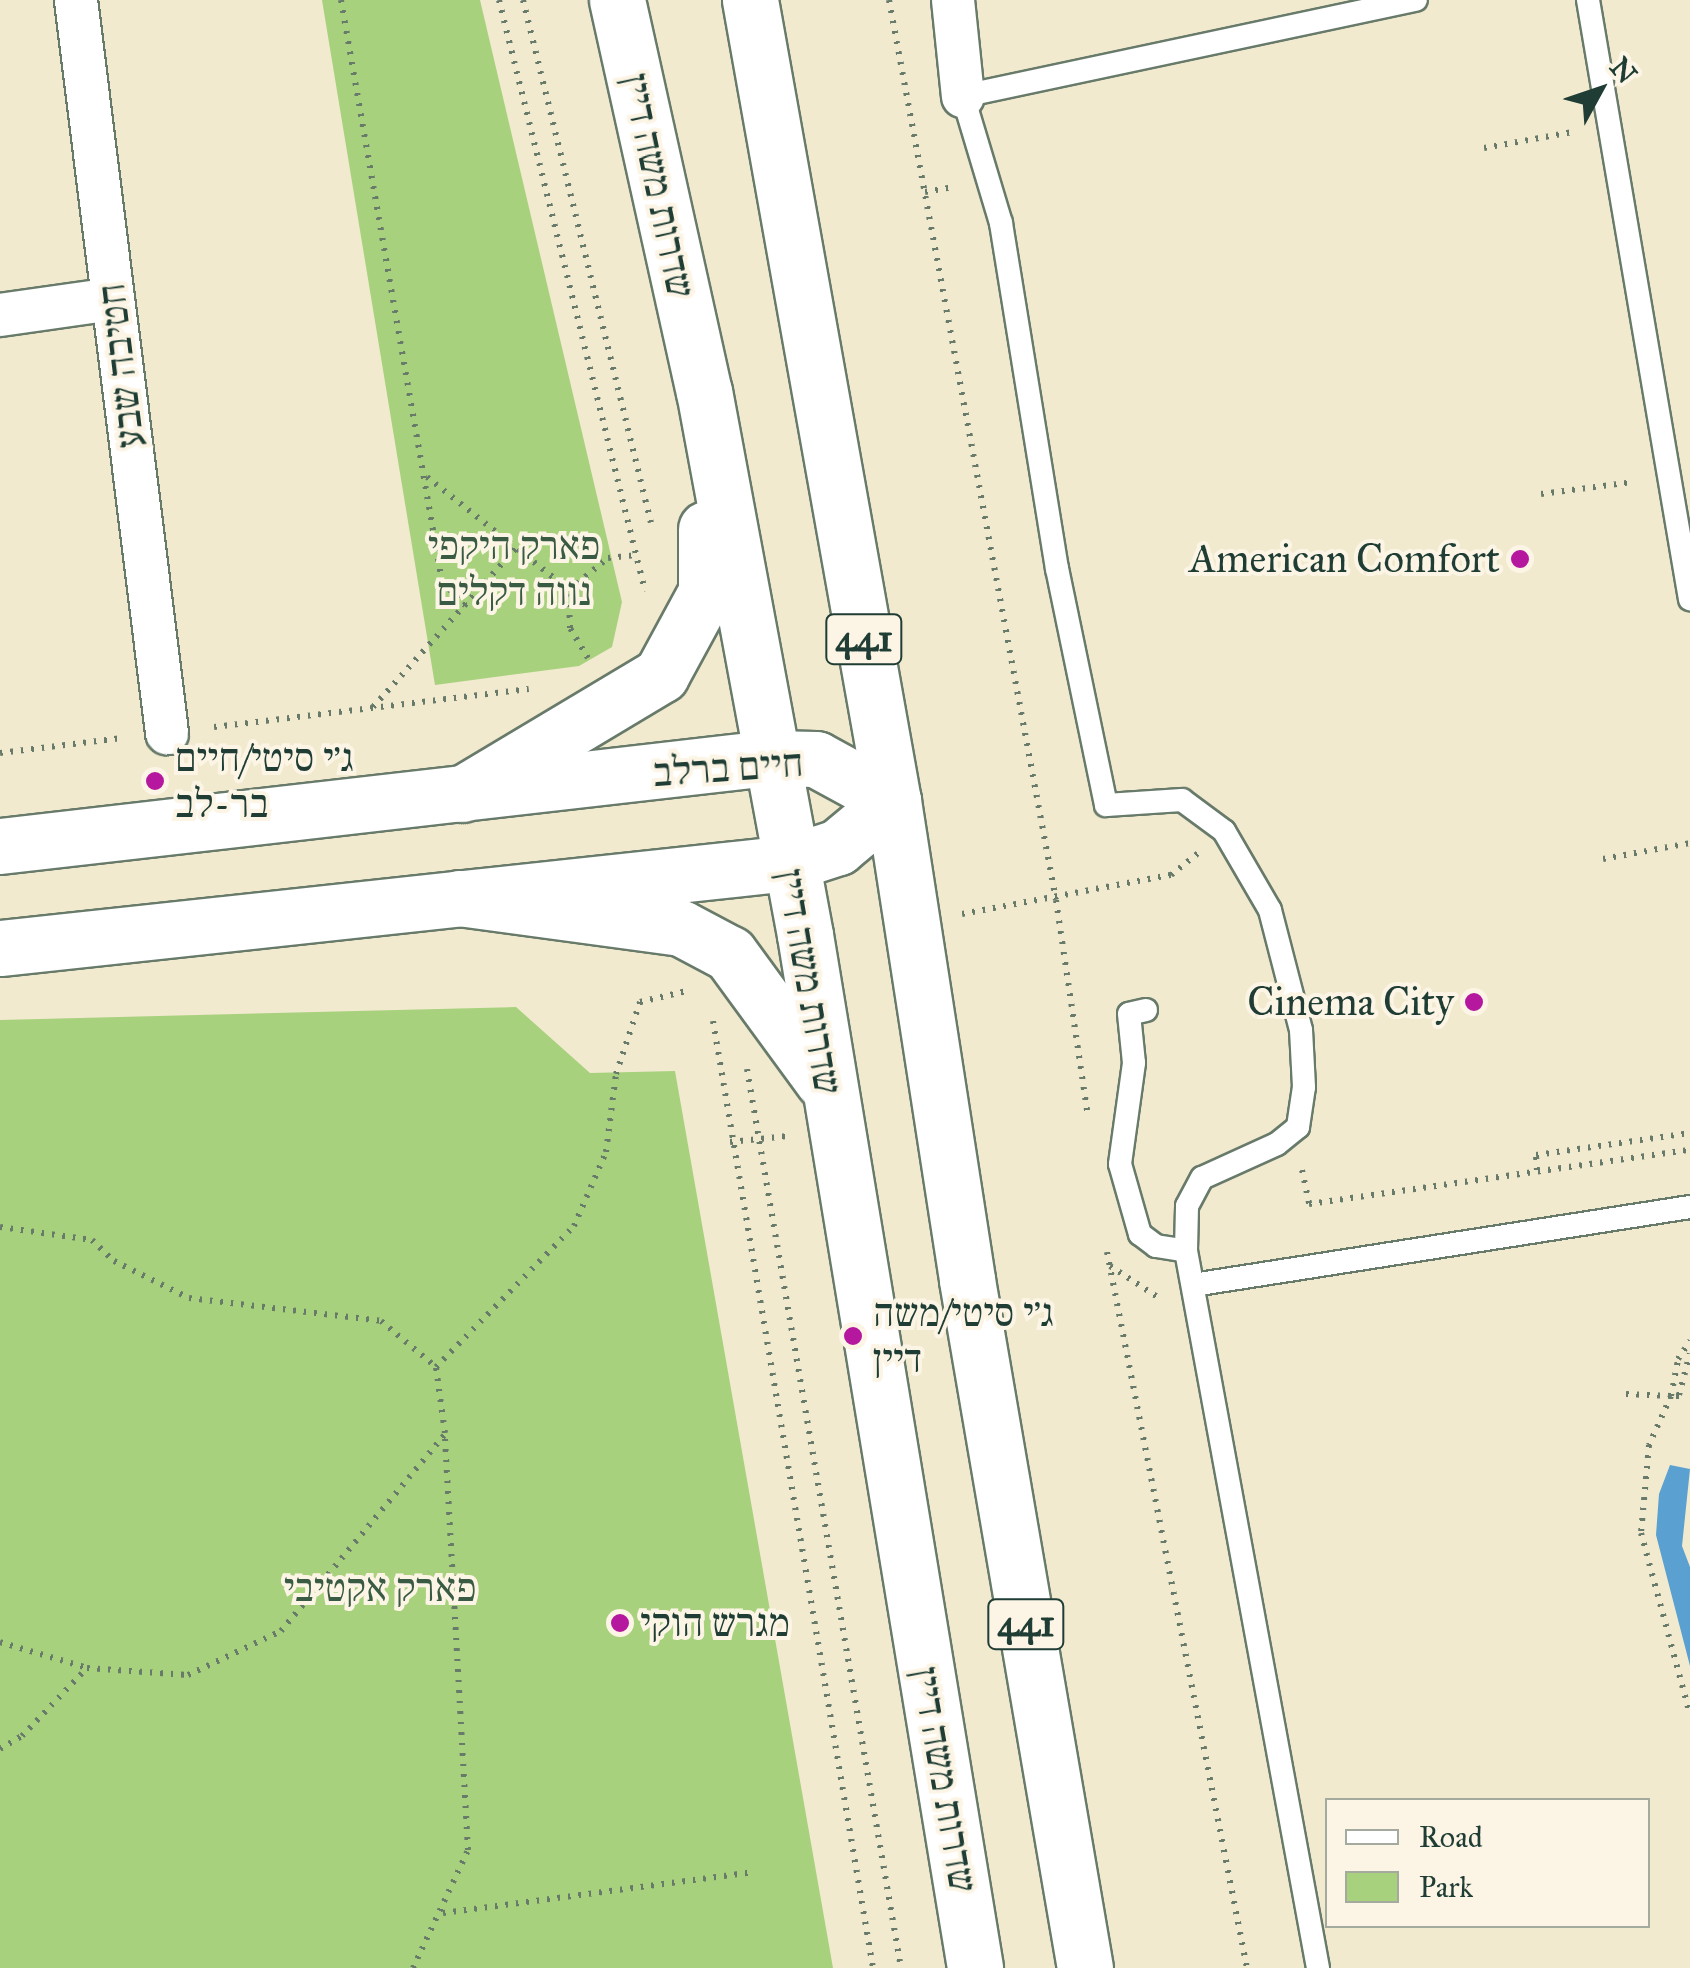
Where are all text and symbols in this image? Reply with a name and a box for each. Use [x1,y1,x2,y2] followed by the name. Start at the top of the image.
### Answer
[1550,40,1650,140] north arrow
[1602,50,1644,91] text: N
[611,69,705,303] street label: שדרות משה דיין
[87,281,155,451] street label: חטיבה שבע
[428,522,600,616] park label: פארק היקפי נווה דקלים
[1189,535,1500,583] place label: American Comfort
[1509,548,1531,570] marker: American Comfort
[824,606,904,672] road number: 441
[175,734,354,828] place label: ג׳י סיטי/חיים בר-לב
[651,739,805,797] street label: חיים ברלב
[144,770,166,792] marker: ג׳י סיטי/חיים בר-לב
[766,866,852,1098] street label: שדרות משה דיין
[1247,978,1454,1026] place label: Cinema City
[1463,991,1485,1013] marker: Cinema City
[873,1289,1054,1383] place label: ג׳י סיטי/משה דיין
[842,1325,864,1347] marker: ג׳י סיטי/משה דיין
[284,1564,476,1612] park label: פארק אקטיבי
[986,1591,1066,1657] road number: 441
[640,1599,790,1647] place label: מגרש הוקי
[609,1612,631,1634] marker: מגרש הוקי
[901,1664,987,1896] street label: שדרות משה דיין
[1325,1798,1650,1928] legend
[1419,1819,1483,1855] text: Road
[1419,1869,1473,1905] text: Park

